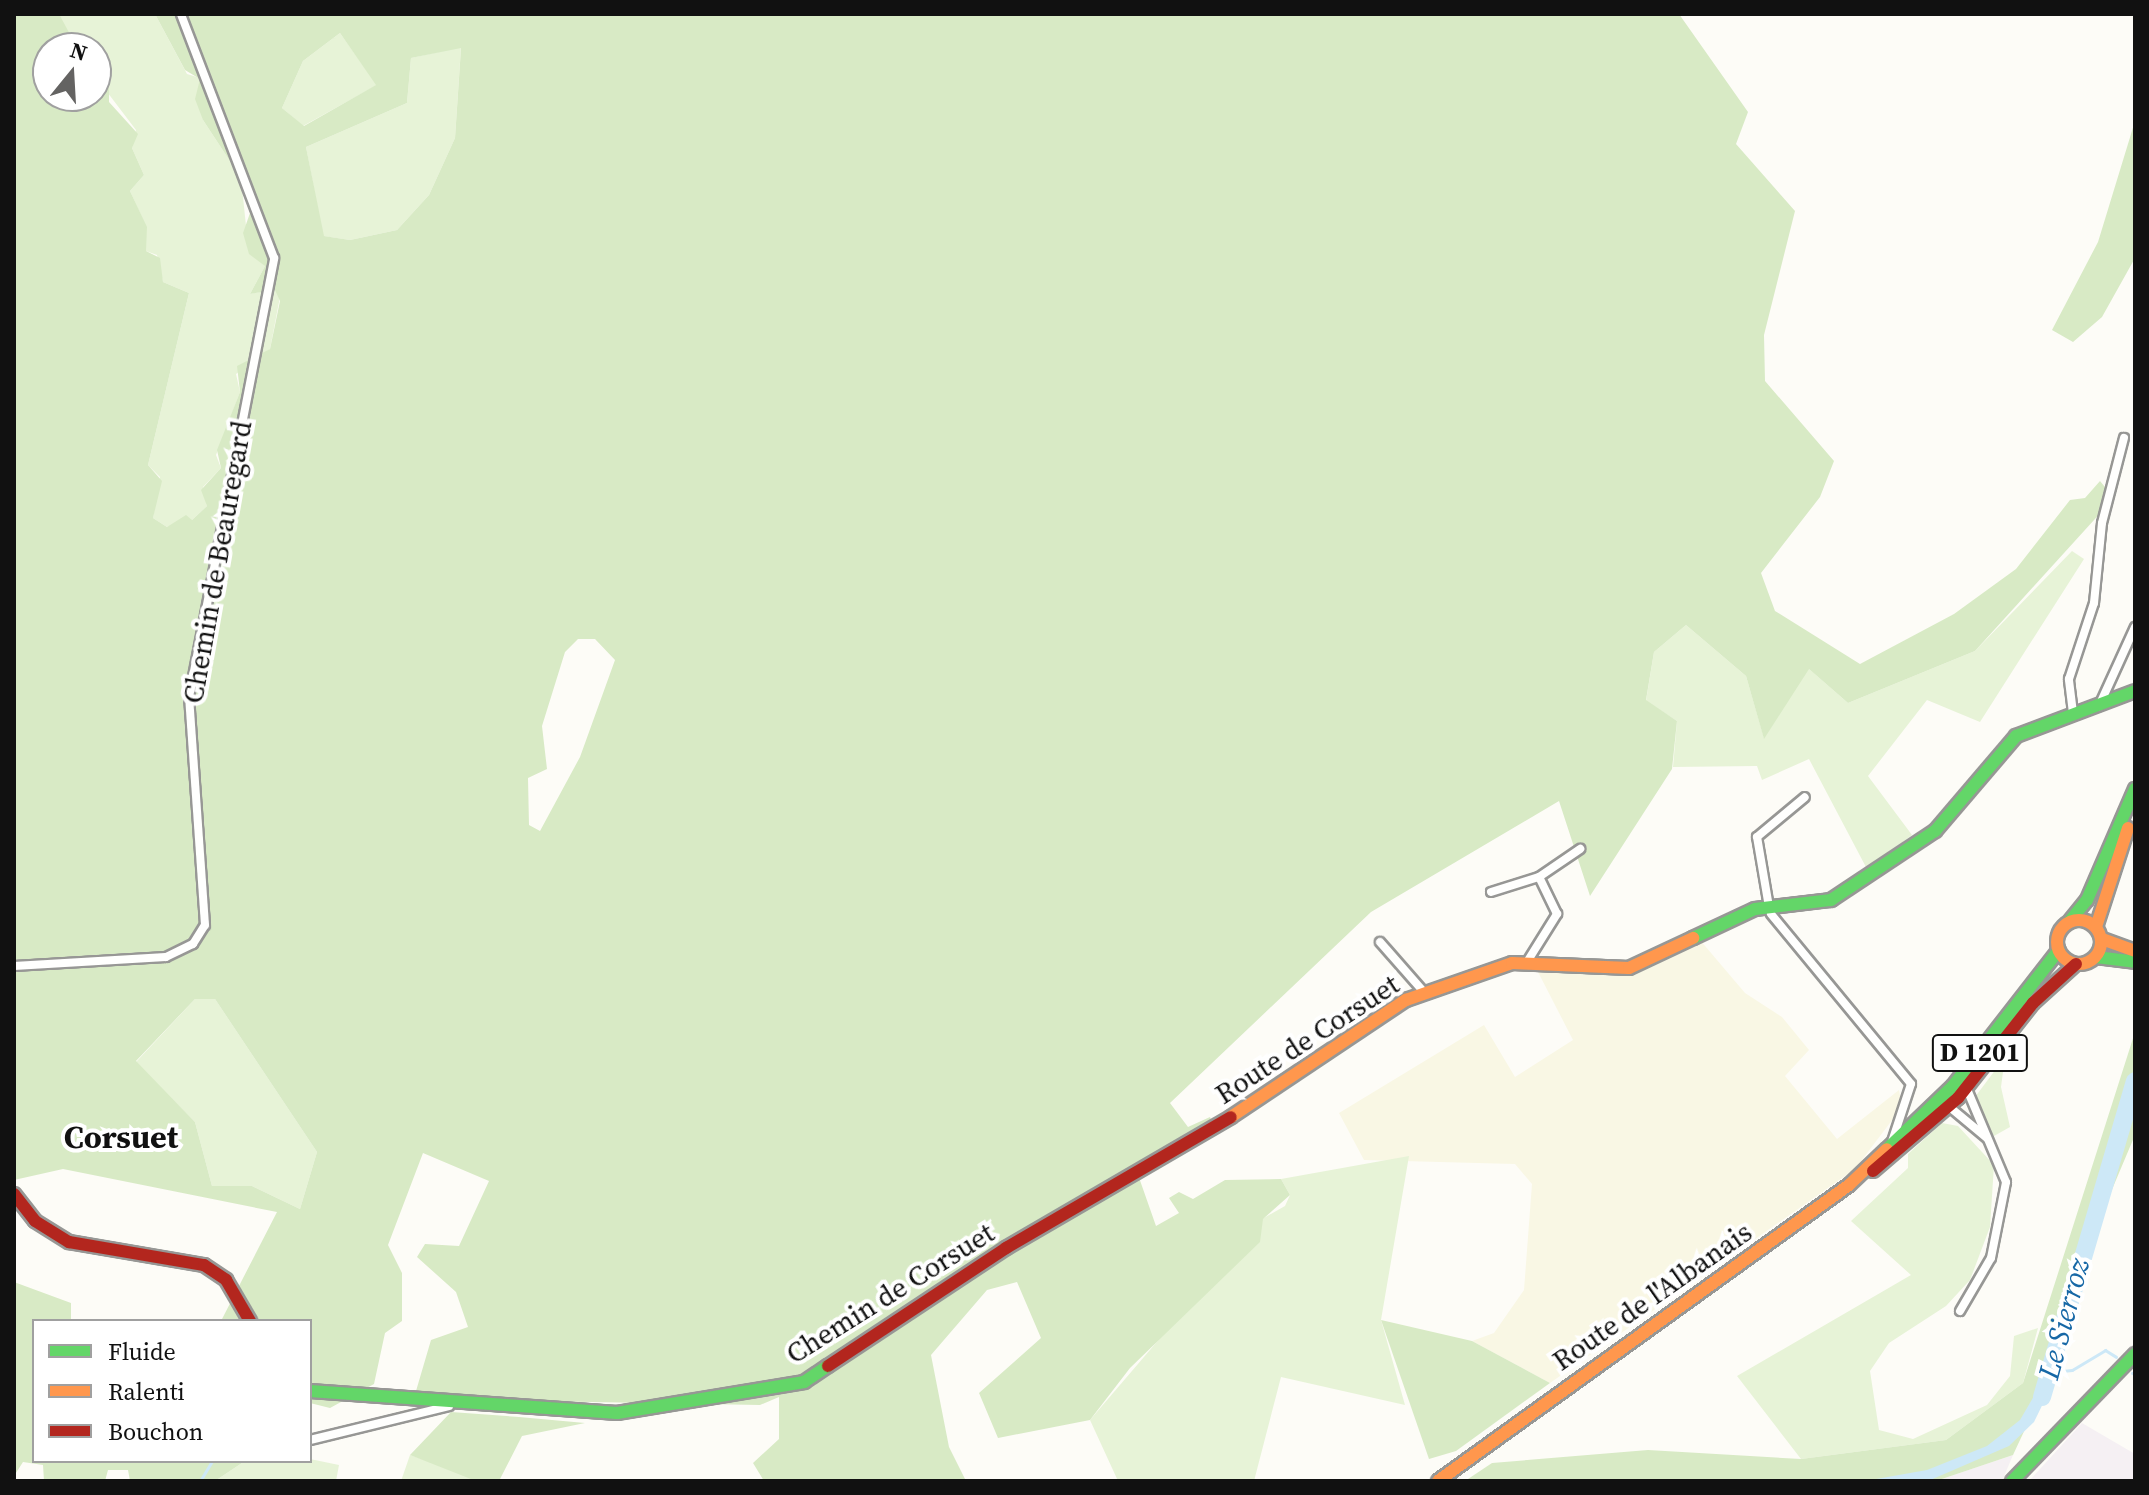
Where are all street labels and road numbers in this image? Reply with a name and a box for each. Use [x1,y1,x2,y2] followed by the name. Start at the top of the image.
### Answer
[176,418,258,706] street label: Chemin de Beauregard
[1209,967,1405,1111] street label: Route de Corsuet
[1930,1031,2030,1075] road number: D 1201
[1546,1215,1758,1377] street label: Route de l'Albanais
[780,1216,1000,1370] street label: Chemin de Corsuet

